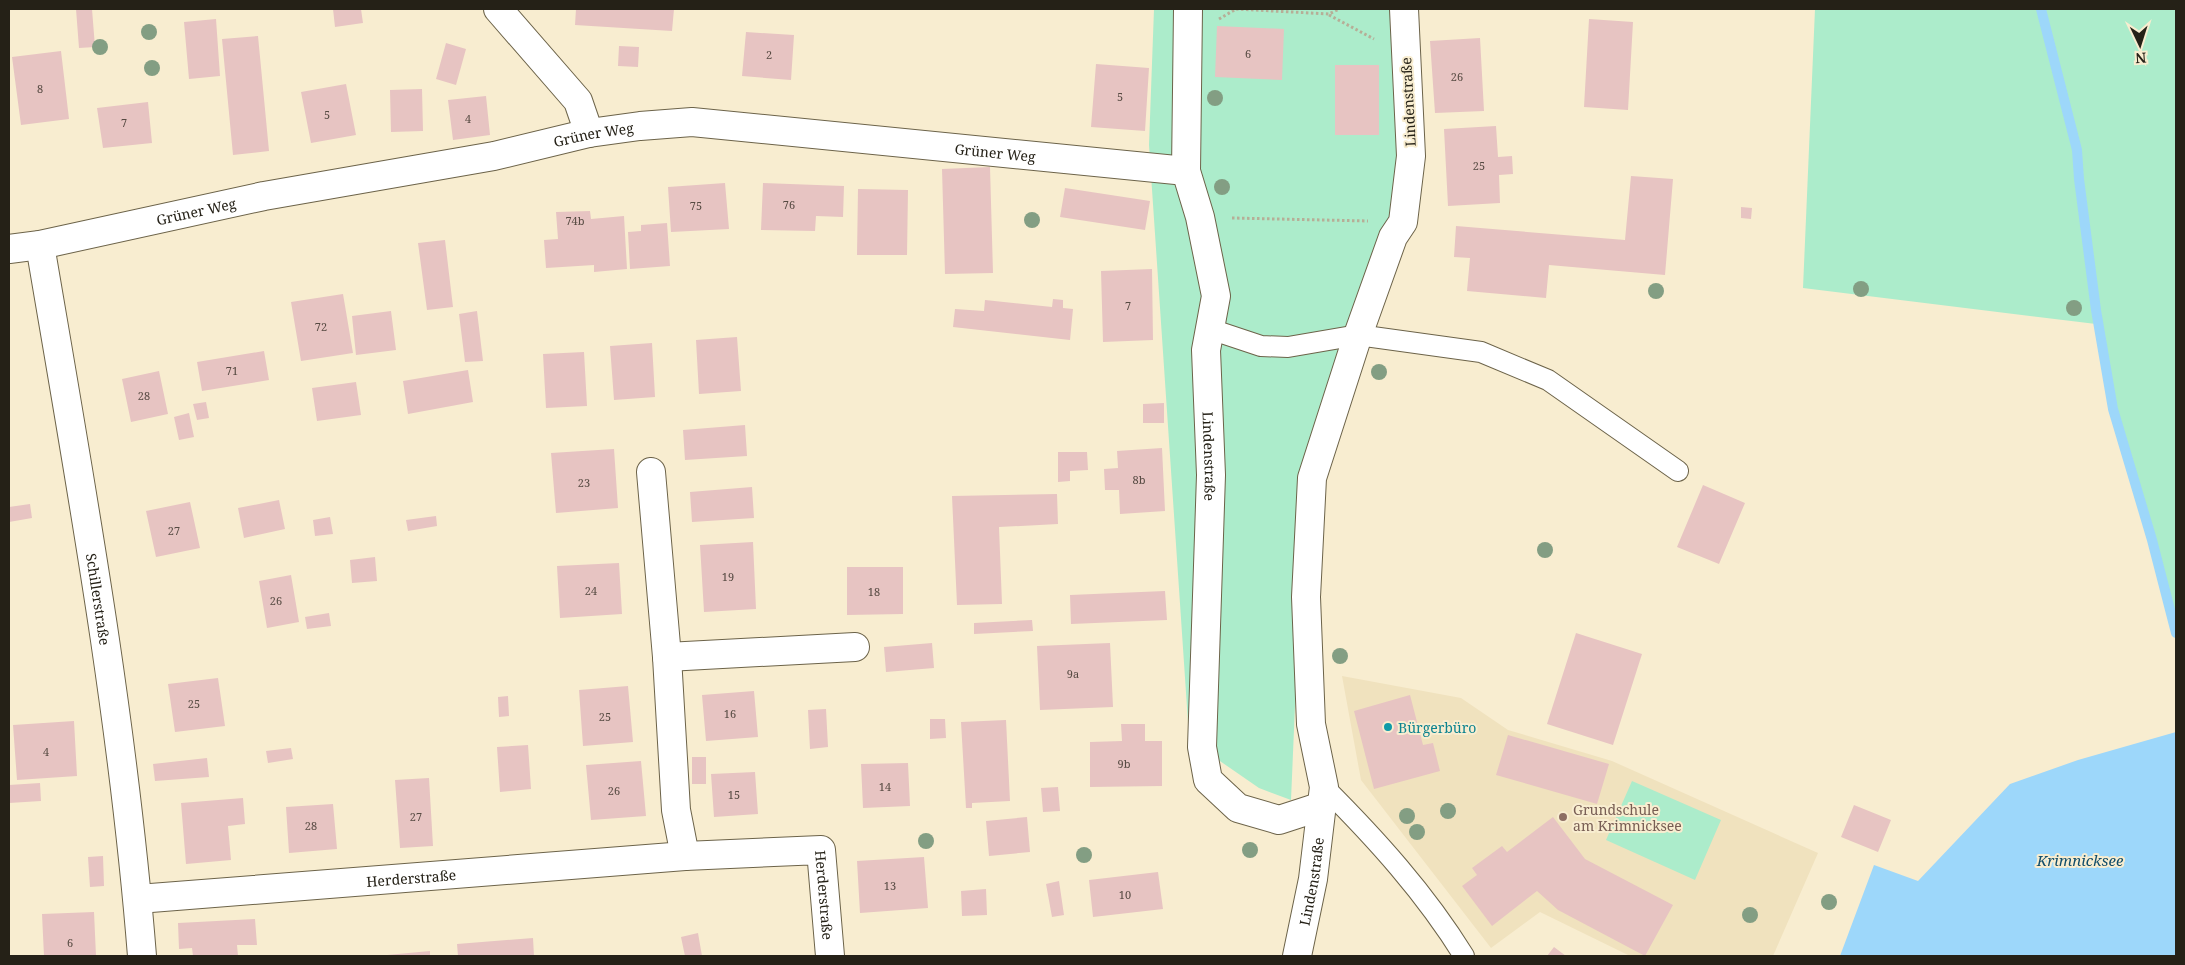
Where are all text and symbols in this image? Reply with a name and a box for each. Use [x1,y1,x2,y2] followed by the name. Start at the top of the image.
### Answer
[2115,20,2165,70] north arrow
[1245,46,1251,61] house number: 6
[766,47,772,62] house number: 2
[2135,49,2147,68] text: N
[1396,57,1420,147] street label: Lindenstraße
[1451,69,1463,84] house number: 26
[37,81,43,96] house number: 8
[1117,89,1123,104] house number: 5
[324,107,330,122] house number: 5
[465,111,471,126] house number: 4
[121,115,127,130] house number: 7
[551,117,635,151] street label: Grüner Weg
[954,139,1037,166] street label: Grüner Weg
[1473,158,1485,173] house number: 25
[154,193,238,229] street label: Grüner Weg
[783,197,795,212] house number: 76
[690,198,702,213] house number: 75
[565,213,585,228] house number: 74b
[1125,298,1131,313] house number: 7
[315,319,327,334] house number: 72
[226,363,238,378] house number: 71
[138,388,150,403] house number: 28
[1199,411,1221,501] street label: Lindenstraße
[1133,472,1146,487] house number: 8b
[578,475,590,490] house number: 23
[168,523,180,538] house number: 27
[82,552,115,646] street label: Schillerstraße
[722,569,734,584] house number: 19
[585,583,597,598] house number: 24
[868,584,880,599] house number: 18
[270,593,282,608] house number: 26
[1067,666,1079,681] house number: 9a
[188,696,200,711] house number: 25
[724,706,736,721] house number: 16
[599,709,611,724] house number: 25
[1398,718,1476,737] place label: Bürgerbüro
[1382,721,1394,733] marker: Bürgerbüro
[43,744,49,759] house number: 4
[1118,756,1131,771] house number: 9b
[879,779,891,794] house number: 14
[608,783,620,798] house number: 26
[728,787,740,802] house number: 15
[1573,800,1682,835] place label: Grundschule am Krimnicksee
[410,809,422,824] house number: 27
[1557,811,1569,823] marker: Grundschule am Krimnicksee
[305,818,317,833] house number: 28
[1294,836,1327,927] street label: Lindenstraße
[812,849,838,941] street label: Herderstraße
[2036,850,2124,870] water label: Krimnicksee
[366,865,457,891] street label: Herderstraße
[884,878,896,893] house number: 13
[1119,887,1131,902] house number: 10
[67,935,73,950] house number: 6

